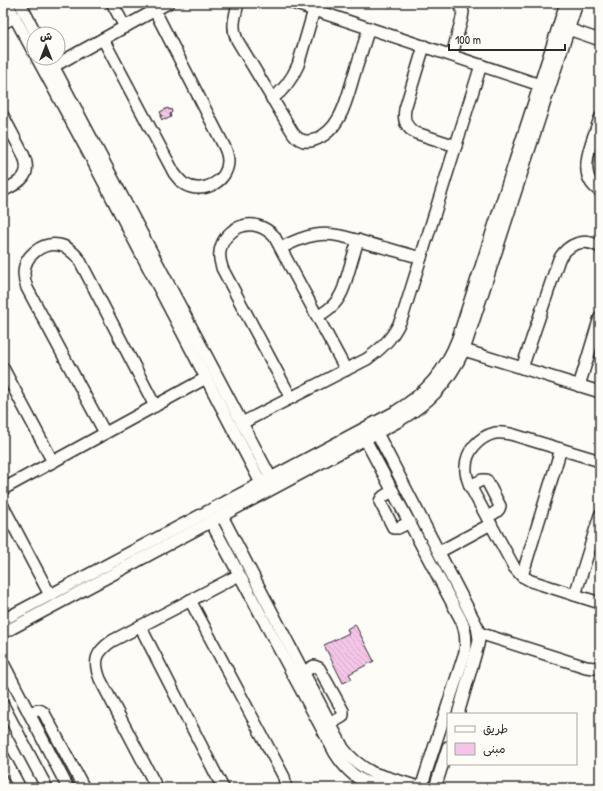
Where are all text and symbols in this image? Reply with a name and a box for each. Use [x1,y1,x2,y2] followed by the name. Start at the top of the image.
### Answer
[26,26,66,66] north arrow
[449,26,565,52] scale bar
[40,29,52,43] text: ش
[455,31,481,48] text: 100 m
[447,713,577,765] legend
[483,720,508,737] text: طريق
[483,740,506,757] text: مبنى

